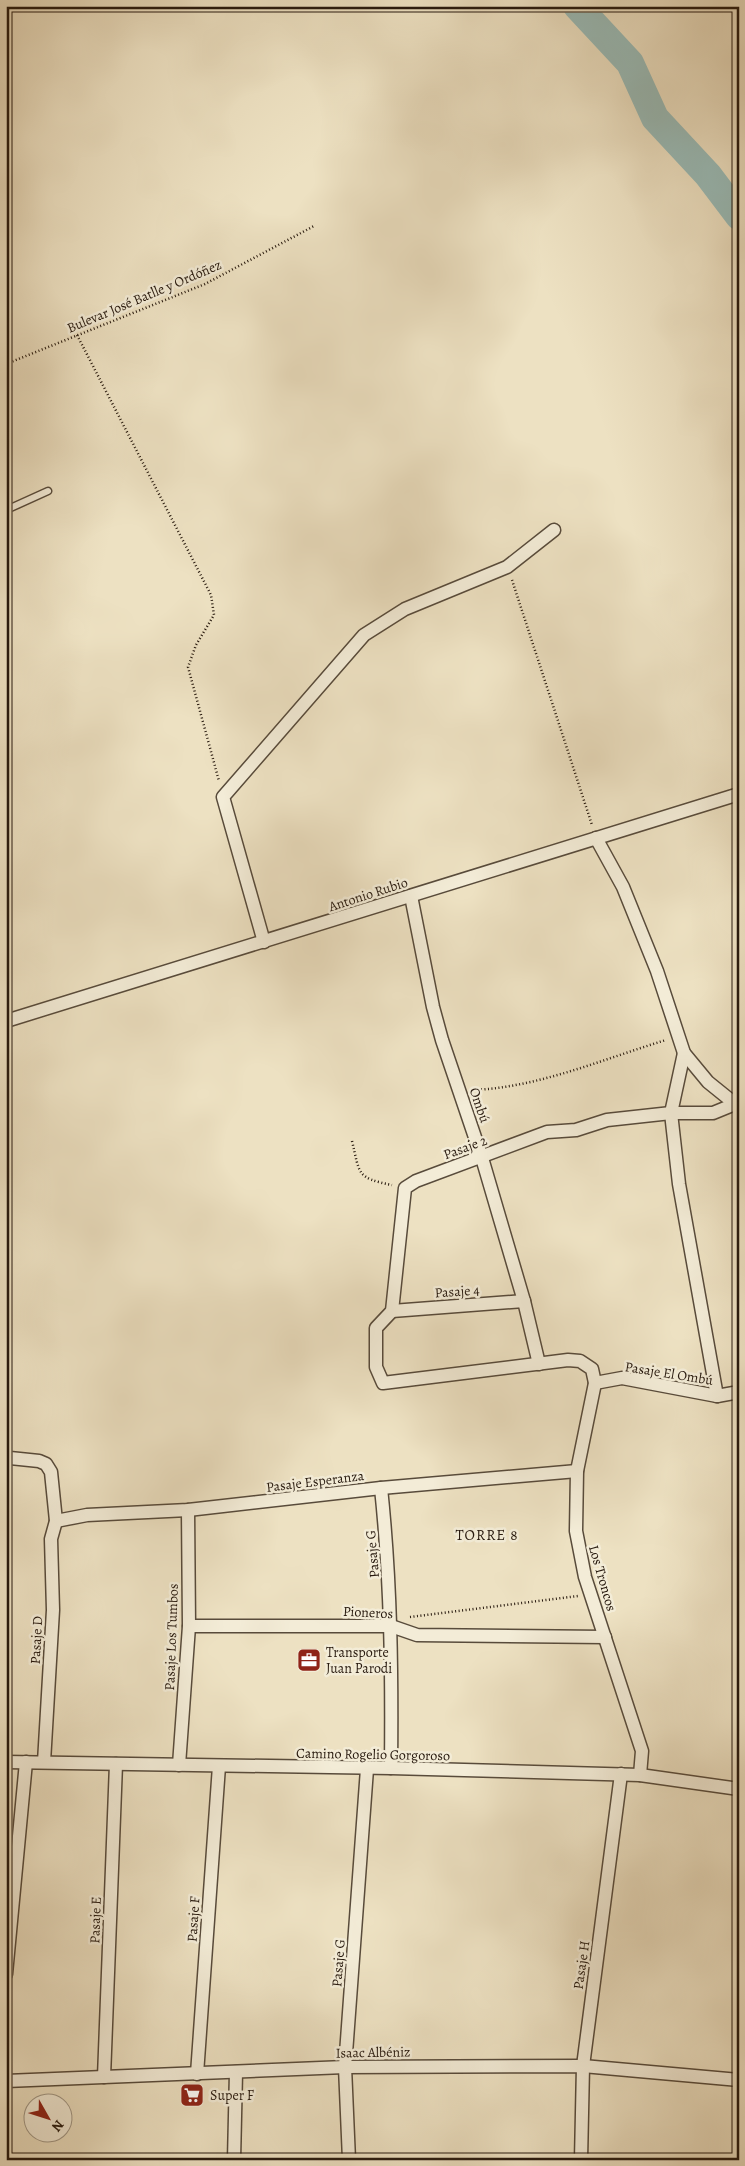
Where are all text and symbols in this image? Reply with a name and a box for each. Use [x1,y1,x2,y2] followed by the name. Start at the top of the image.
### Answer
[64,255,224,338] street label: Bulevar José Batlle y Ordóñez
[325,873,410,917] street label: Antonio Rubio
[465,1085,495,1126] street label: Ombú
[441,1131,490,1164] street label: Pasaje 2
[434,1280,480,1303] street label: Pasaje 4
[623,1357,715,1390] street label: Pasaje El Ombú
[265,1466,366,1497] street label: Pasaje Esperanza
[456,1525,518,1545] district label: TORRE 8
[361,1529,384,1579] street label: Pasaje G
[584,1543,621,1613] street label: Los Troncos
[160,1583,183,1691] street label: Pasaje Los Tumbos
[342,1602,394,1623] street label: Pioneros
[26,1615,47,1665] street label: Pasaje D
[326,1643,392,1678] place label: Transporte Juan Parodi
[296,1647,322,1673] office icon: Transporte Juan Parodi
[296,1744,450,1765] street label: Camino Rogelio Gorgoroso
[85,1896,106,1944] street label: Pasaje E
[182,1896,205,1943] street label: Pasaje F
[327,1938,350,1988] street label: Pasaje G
[569,1939,594,1991] street label: Pasaje H
[335,2042,411,2063] street label: Isaac Albéniz
[179,2082,205,2108] supermarket icon: Super F
[210,2086,254,2105] place label: Super F
[22,2094,72,2144] north arrow
[47,2116,68,2136] text: N

